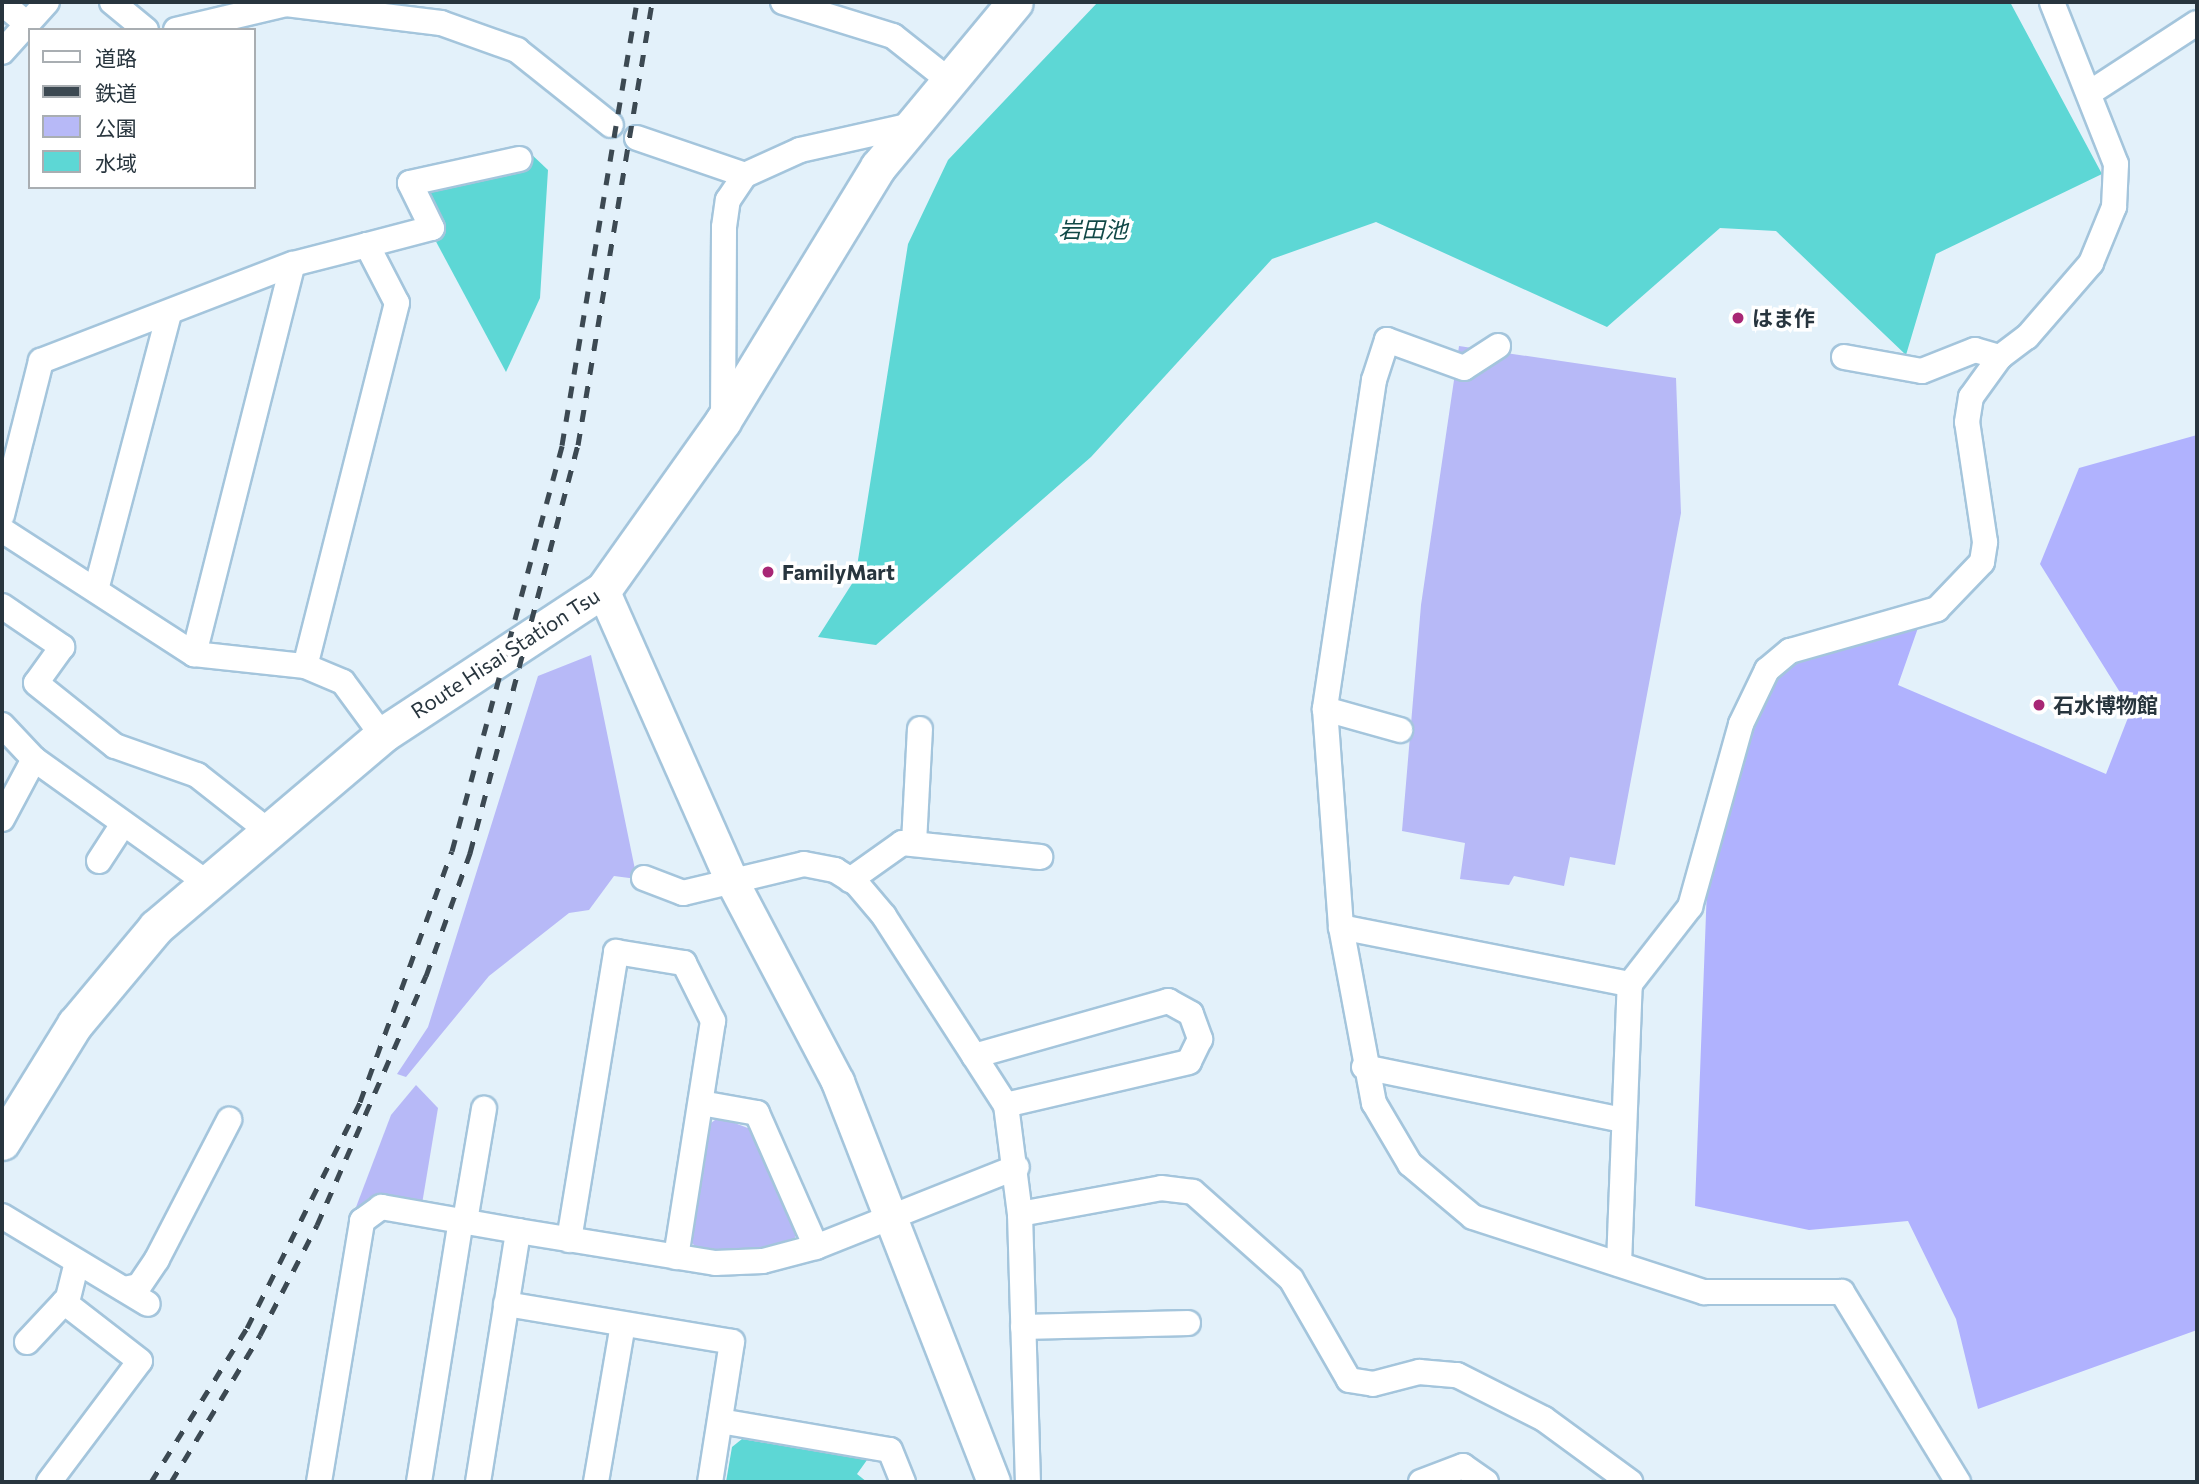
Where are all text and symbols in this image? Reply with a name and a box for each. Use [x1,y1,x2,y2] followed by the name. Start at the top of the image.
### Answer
[28,28,256,189] legend
[95,45,137,70] text: 道路
[95,80,137,105] text: 鉄道
[95,115,137,140] text: 公園
[95,150,137,175] text: 水域
[1059,215,1127,243] water label: 岩田池
[1752,305,1815,331] place label: はま作
[1730,310,1746,326] marker: はま作
[782,559,895,585] place label: FamilyMart
[760,564,776,580] marker: FamilyMart
[406,583,604,723] street label: Route Hisai Station Tsu
[2053,692,2158,718] place label: 石水博物館
[2031,697,2047,713] marker: 石水博物館

